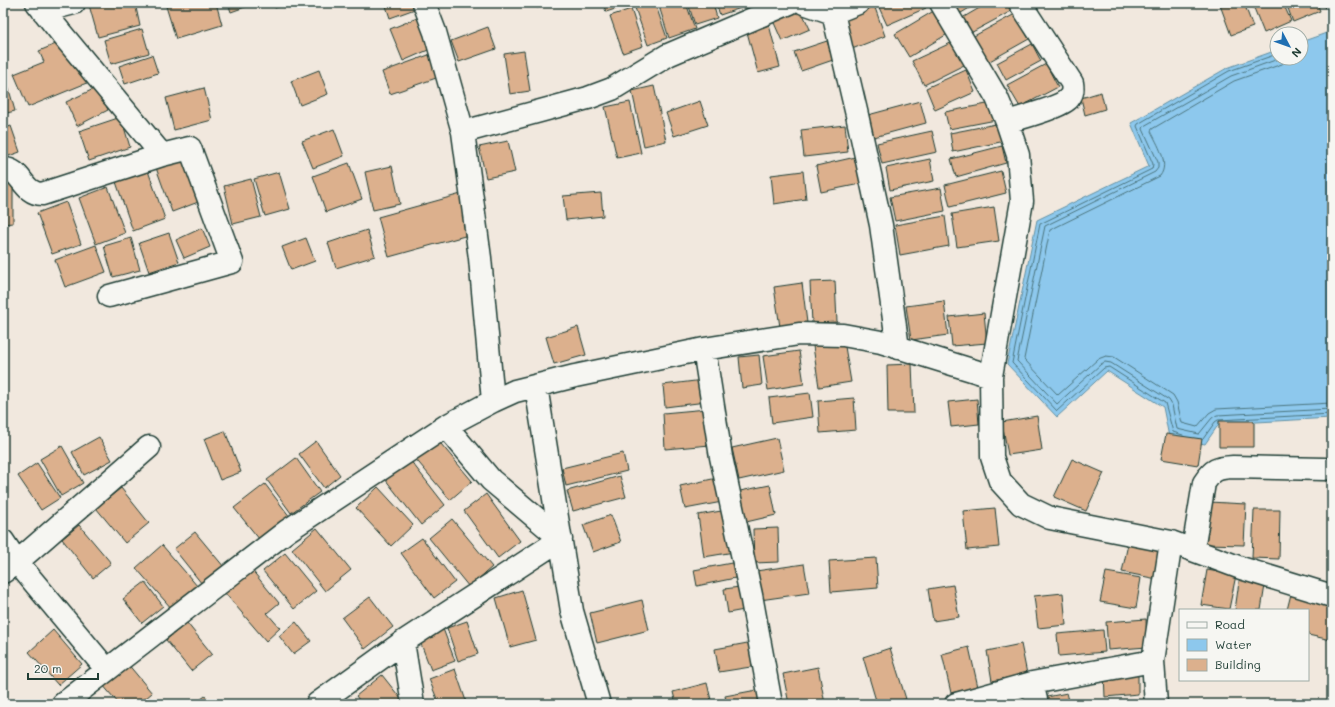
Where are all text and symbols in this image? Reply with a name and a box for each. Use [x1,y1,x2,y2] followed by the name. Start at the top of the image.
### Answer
[1269,26,1309,66] north arrow
[1289,45,1305,61] text: N
[1179,609,1309,681] legend
[1215,616,1245,632] text: Road
[1215,636,1252,652] text: Water
[28,655,98,681] scale bar
[1215,656,1261,672] text: Building
[34,660,62,676] text: 20 m

